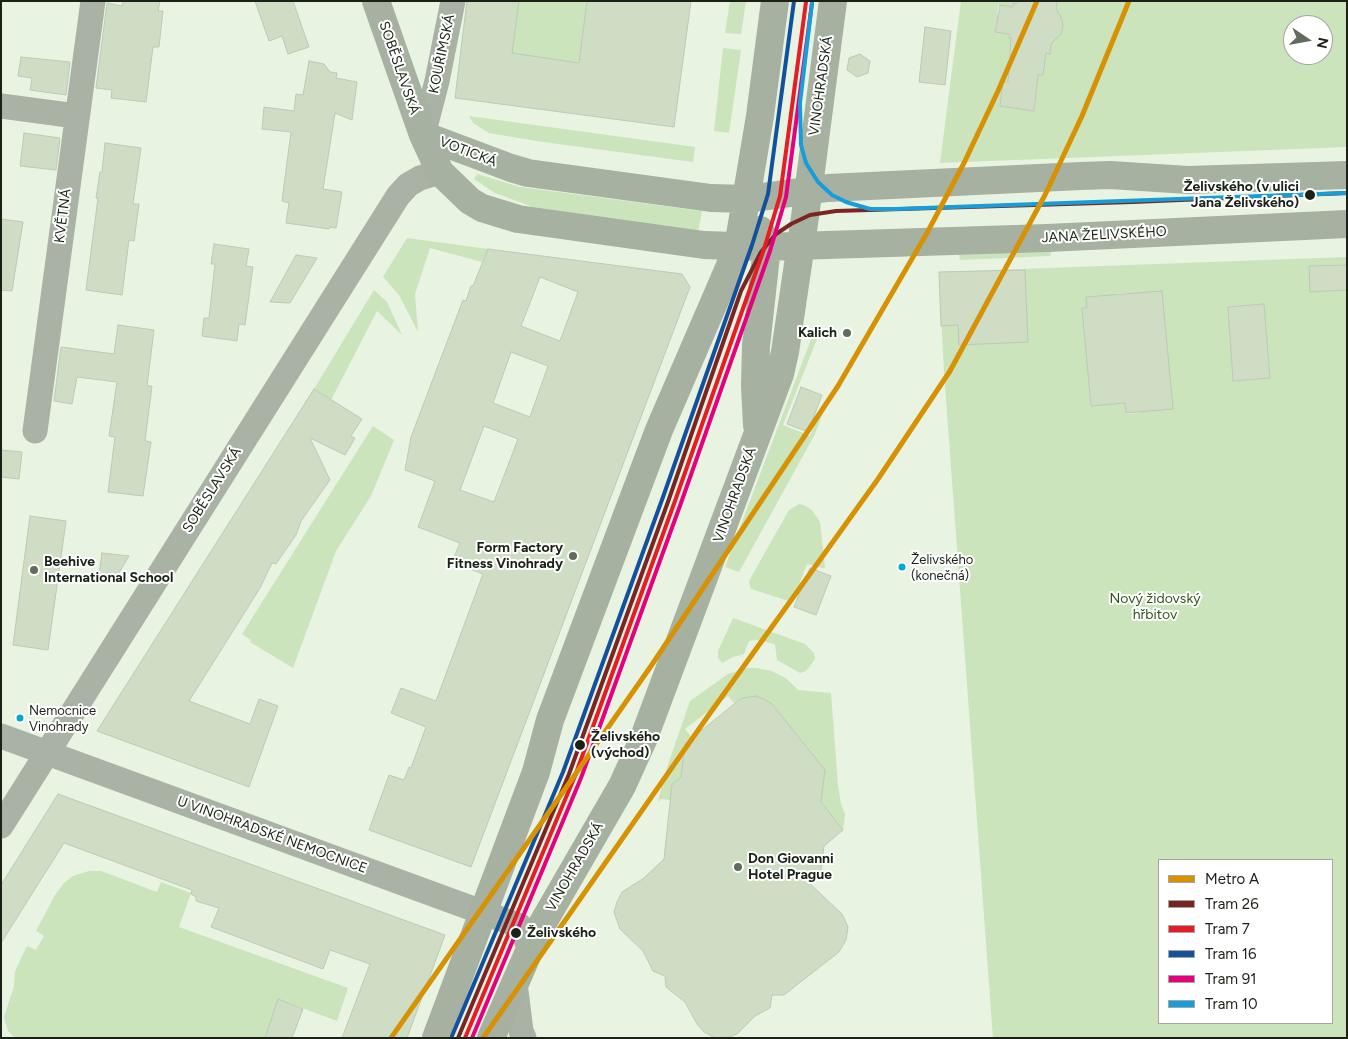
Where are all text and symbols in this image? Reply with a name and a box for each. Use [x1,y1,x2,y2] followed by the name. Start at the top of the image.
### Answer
[425,13,459,95] street label: KOUŘIMSKÁ
[1283,15,1333,65] north arrow
[375,19,423,117] street label: SOBĚSLAVSKÁ
[806,35,836,137] street label: VINOHRADSKÁ
[1313,36,1332,50] text: N
[437,133,499,171] street label: VOTICKÁ
[1184,179,1299,212] place label: Želivského (v ulici Jana Želivského)
[51,188,75,244] street label: KVĚTNÁ
[1303,188,1317,202] marker: Želivského (v ulici Jana Želivského)
[1041,223,1167,247] street label: JANA ŽELIVSKÉHO
[798,325,837,341] place label: Kalich
[841,327,853,339] marker: Kalich
[179,444,245,536] street label: SOBĚSLAVSKÁ
[710,445,760,545] street label: VINOHRADSKÁ
[447,540,563,572] place label: Form Factory Fitness Vinohrady
[567,550,579,562] marker: Form Factory Fitness Vinohrady
[911,552,973,583] place label: Želivského (konečná)
[44,554,173,586] place label: Beehive International School
[897,562,907,572] marker: Želivského (konečná)
[28,564,40,576] marker: Beehive International School
[1109,591,1201,624] park label: Nový židovský hřbitov
[29,703,96,734] place label: Nemocnice Vinohrady
[15,713,25,723] marker: Nemocnice Vinohrady
[591,729,660,762] place label: Želivského (východ)
[573,738,587,752] marker: Želivského (východ)
[175,793,369,877] street label: U VINOHRADSKÉ NEMOCNICE
[543,819,607,915] street label: VINOHRADSKÁ
[748,851,834,884] place label: Don Giovanni Hotel Prague
[1158,859,1333,1024] legend
[732,861,744,873] marker: Don Giovanni Hotel Prague
[1205,870,1259,888] text: Metro A
[1205,895,1259,913] text: Tram 26
[1205,920,1250,938] text: Tram 7
[527,925,596,941] place label: Želivského
[509,926,523,940] marker: Želivského
[1205,945,1256,963] text: Tram 16
[1205,970,1256,988] text: Tram 91
[1205,995,1258,1013] text: Tram 10

